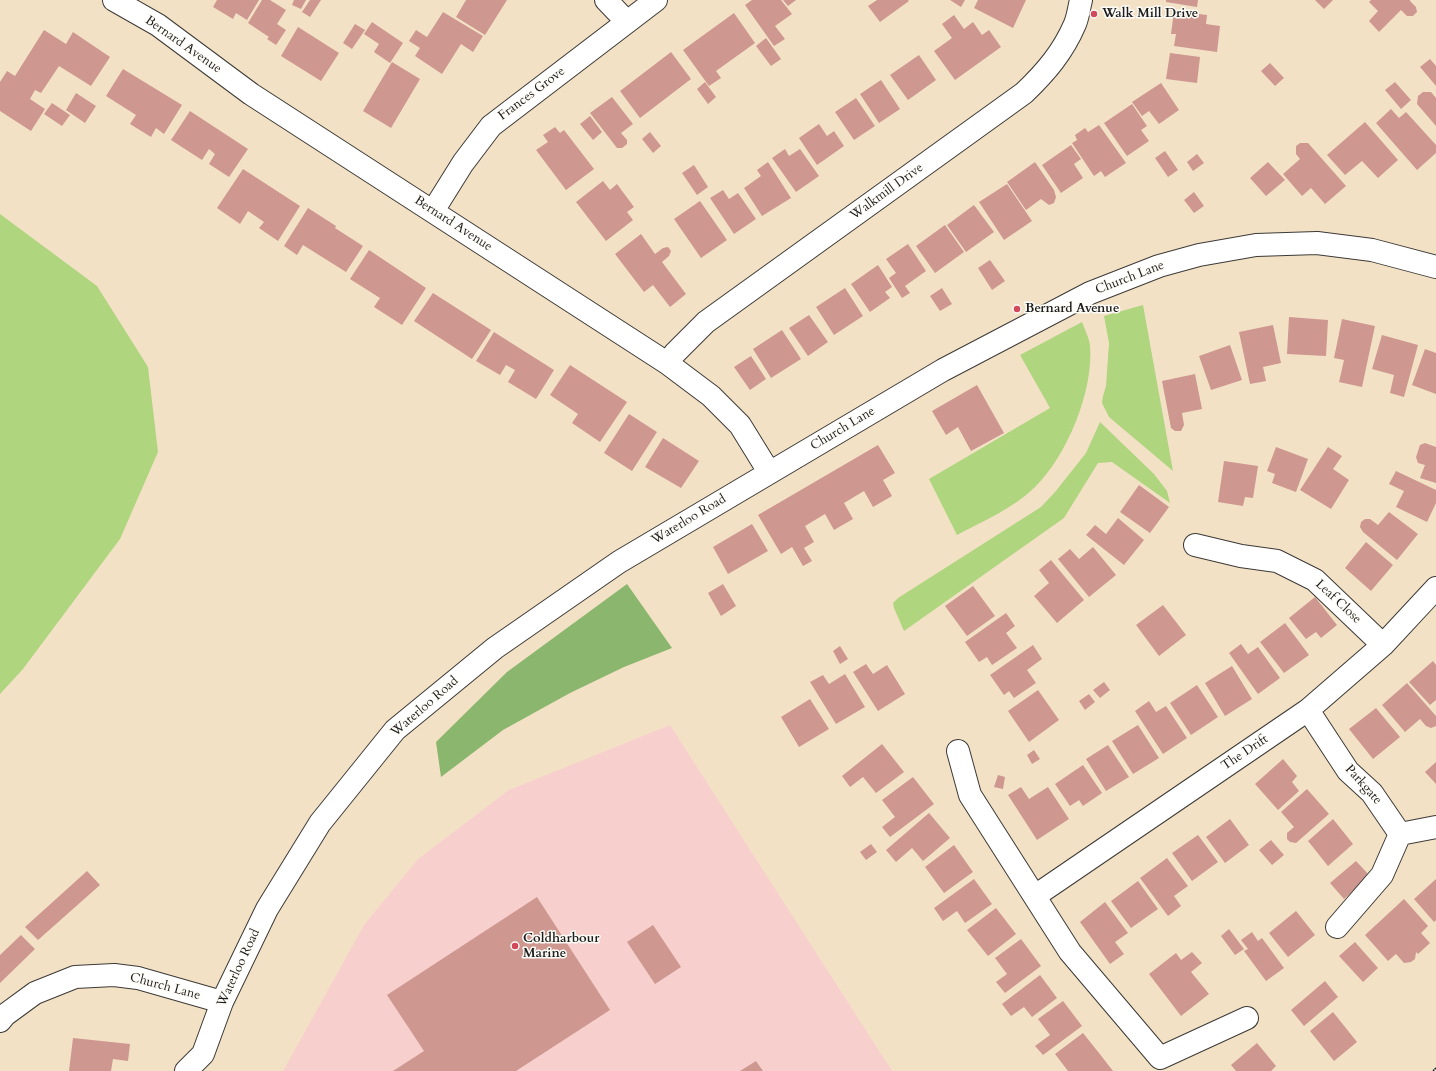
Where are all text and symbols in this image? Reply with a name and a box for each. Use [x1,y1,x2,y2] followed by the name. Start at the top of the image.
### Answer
[1102,6,1198,22] place label: Walk Mill Drive
[1089,9,1099,19] marker: Walk Mill Drive
[142,13,224,77] street label: Bernard Avenue
[496,64,568,124] street label: Frances Grove
[847,160,927,224] street label: Walkmill Drive
[411,193,495,255] street label: Bernard Avenue
[1093,258,1167,298] street label: Church Lane
[1025,301,1119,317] place label: Bernard Avenue
[1012,304,1022,314] marker: Bernard Avenue
[808,404,878,454] street label: Church Lane
[649,492,729,548] street label: Waterloo Road
[1312,577,1364,627] street label: Leaf Close
[388,674,462,740] street label: Waterloo Road
[1219,732,1271,774] street label: The Drift
[1341,762,1385,808] street label: Parkgate
[214,927,264,1009] street label: Waterloo Road
[523,931,600,962] place label: Coldharbour Marine
[510,941,520,951] marker: Coldharbour Marine
[128,970,202,1004] street label: Church Lane

